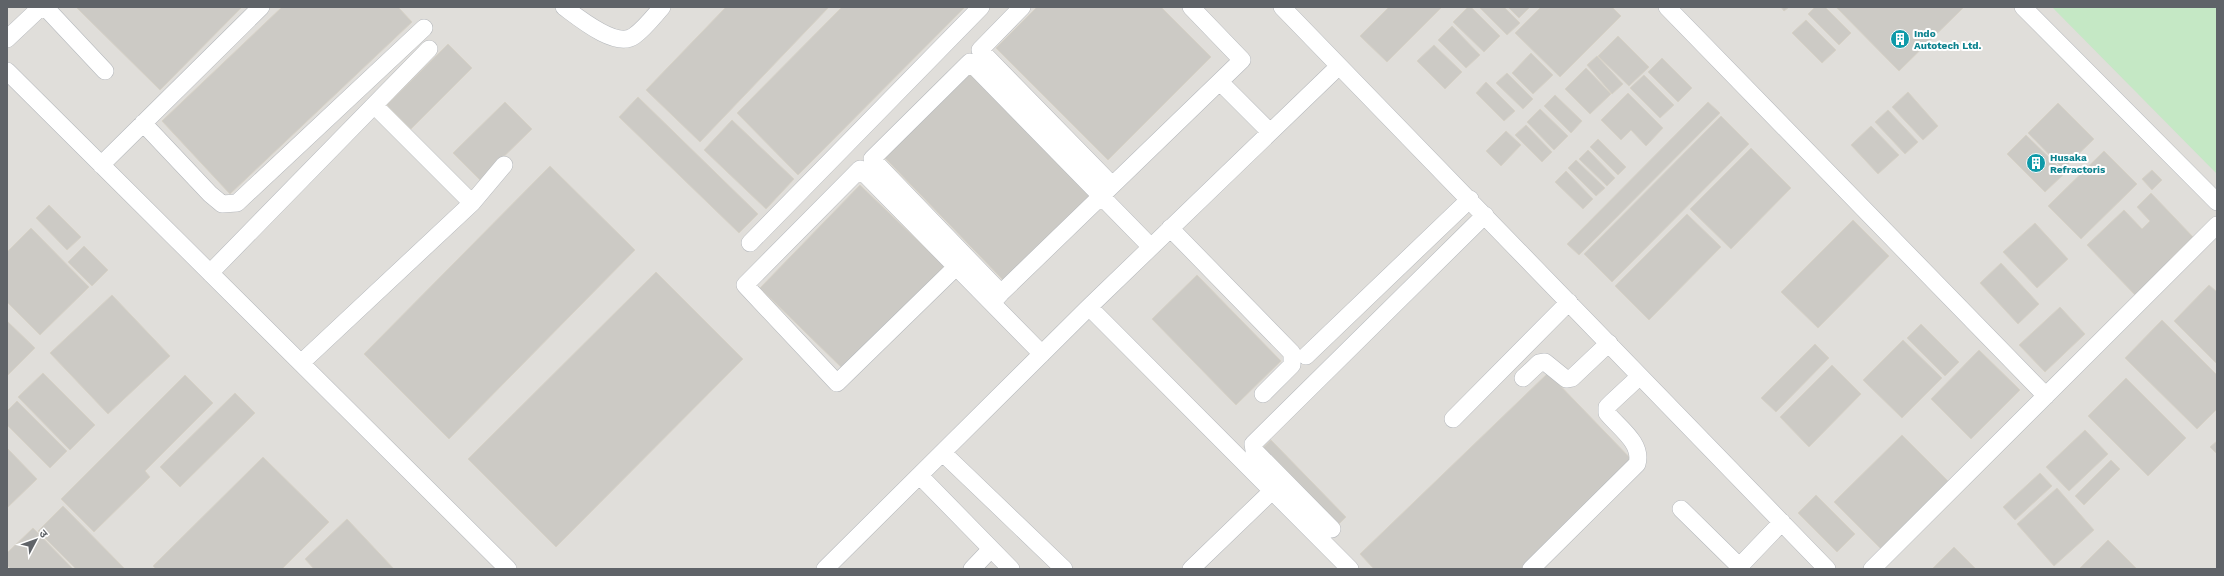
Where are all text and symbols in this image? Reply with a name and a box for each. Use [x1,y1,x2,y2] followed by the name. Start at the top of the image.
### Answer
[1889,28,1911,50] building icon: Indo Autotech Ltd.
[1914,28,1982,51] place label: Indo Autotech Ltd.
[2025,152,2047,174] building icon: Husaka Refractoris
[2050,152,2106,175] place label: Husaka Refractoris
[16,520,56,560] north arrow
[36,527,51,541] text: उ

